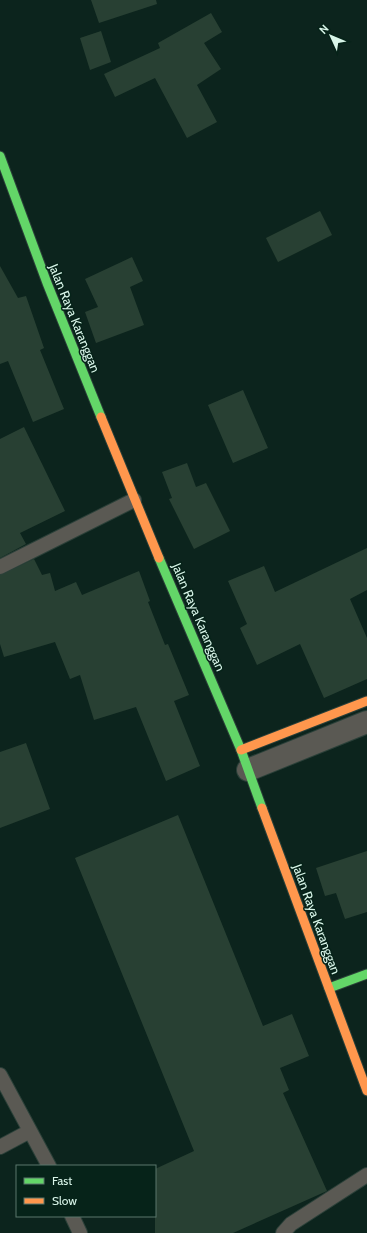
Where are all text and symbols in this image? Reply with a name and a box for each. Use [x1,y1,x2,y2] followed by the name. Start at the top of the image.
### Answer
[311,16,351,56] north arrow
[316,21,332,37] text: N
[45,260,104,375] street label: Jalan Raya Karanggan
[169,560,229,673] street label: Jalan Raya Karanggan
[289,861,344,976] street label: Jalan Raya Karanggan
[16,1165,156,1217] legend
[52,1173,72,1188] text: Fast
[52,1193,77,1208] text: Slow

